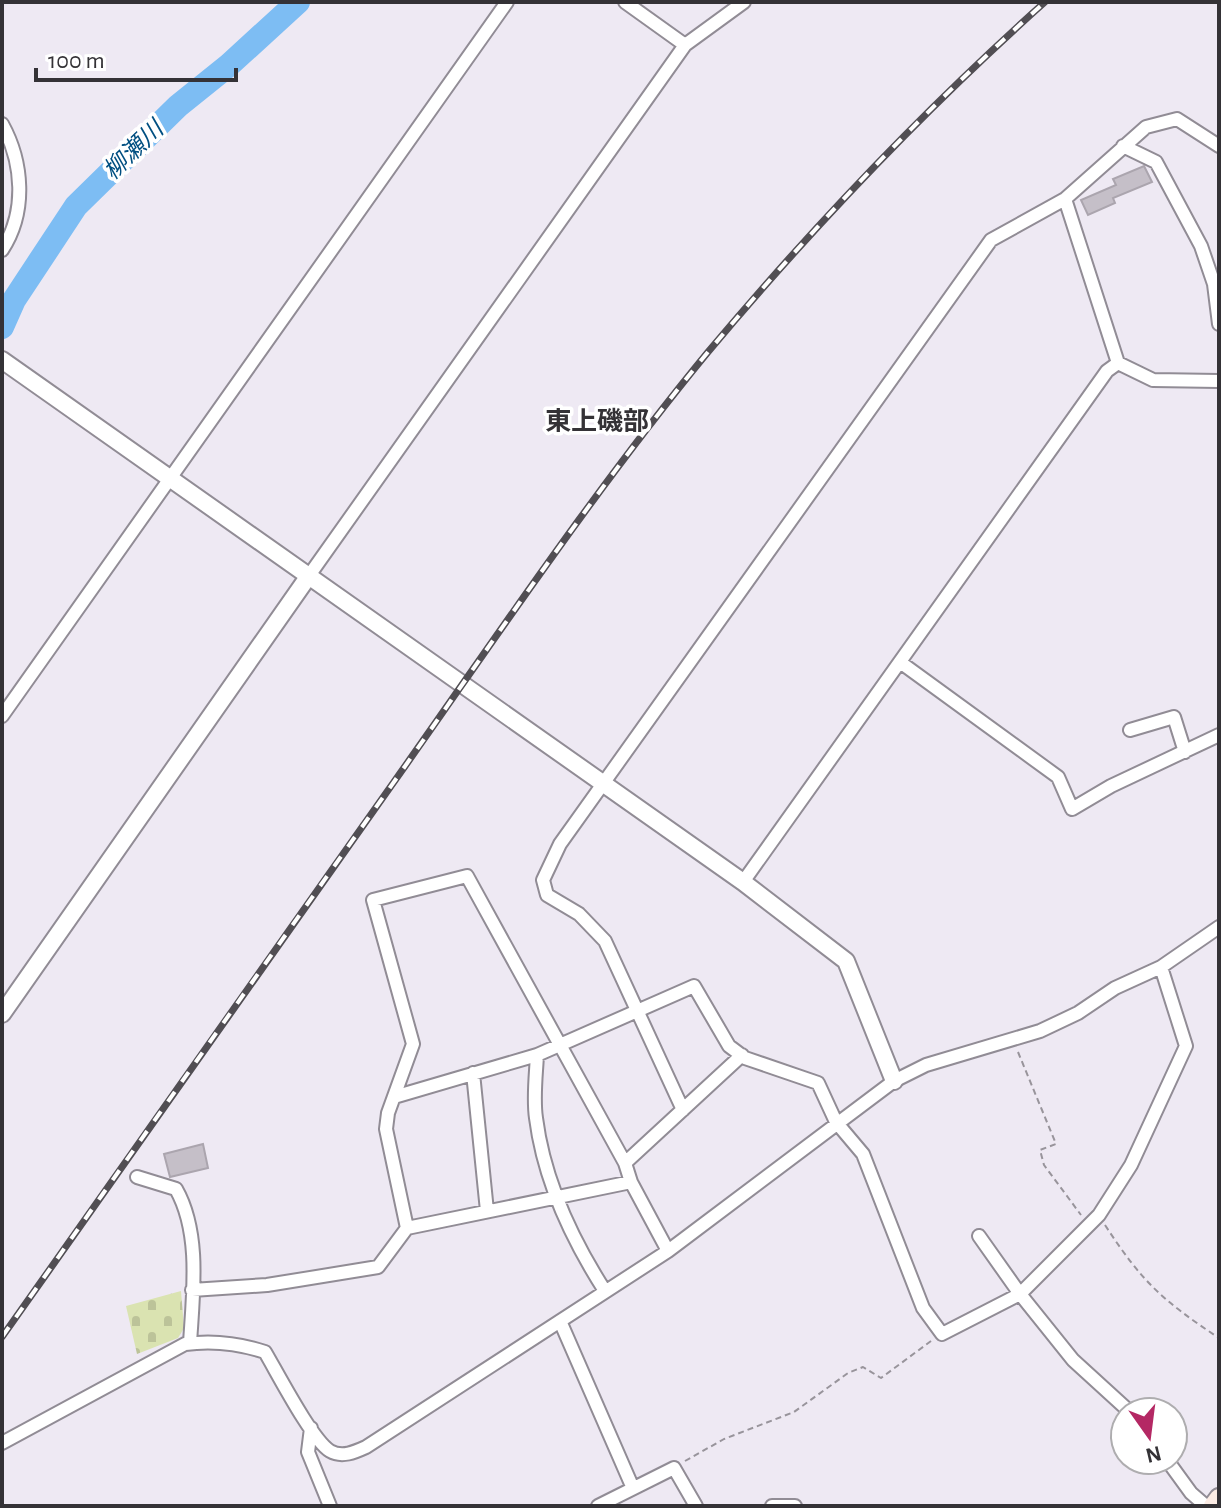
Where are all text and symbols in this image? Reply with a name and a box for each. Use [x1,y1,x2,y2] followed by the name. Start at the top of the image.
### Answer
[36,32,236,82] scale bar
[48,49,105,73] text: 100 m
[98,114,170,184] water label: 柳瀬川
[545,407,649,435] district label: 東上磯部
[1109,1396,1189,1476] north arrow
[1144,1442,1164,1467] text: N

